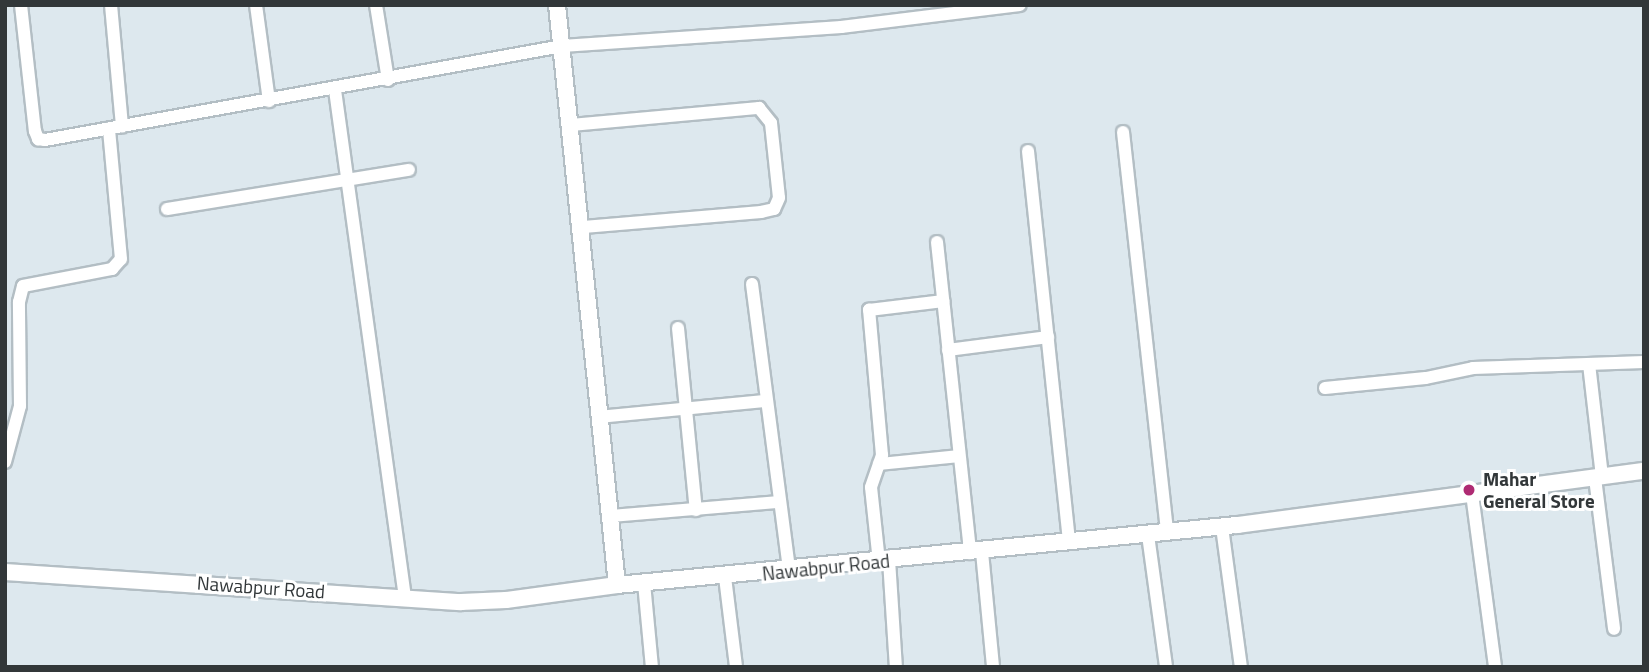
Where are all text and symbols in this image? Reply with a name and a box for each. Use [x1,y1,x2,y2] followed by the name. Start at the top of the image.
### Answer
[1483,468,1595,512] place label: Mahar General Store
[1461,482,1477,498] marker: Mahar General Store
[761,549,891,585] street label: Nawabpur Road
[196,571,326,603] street label: Nawabpur Road

